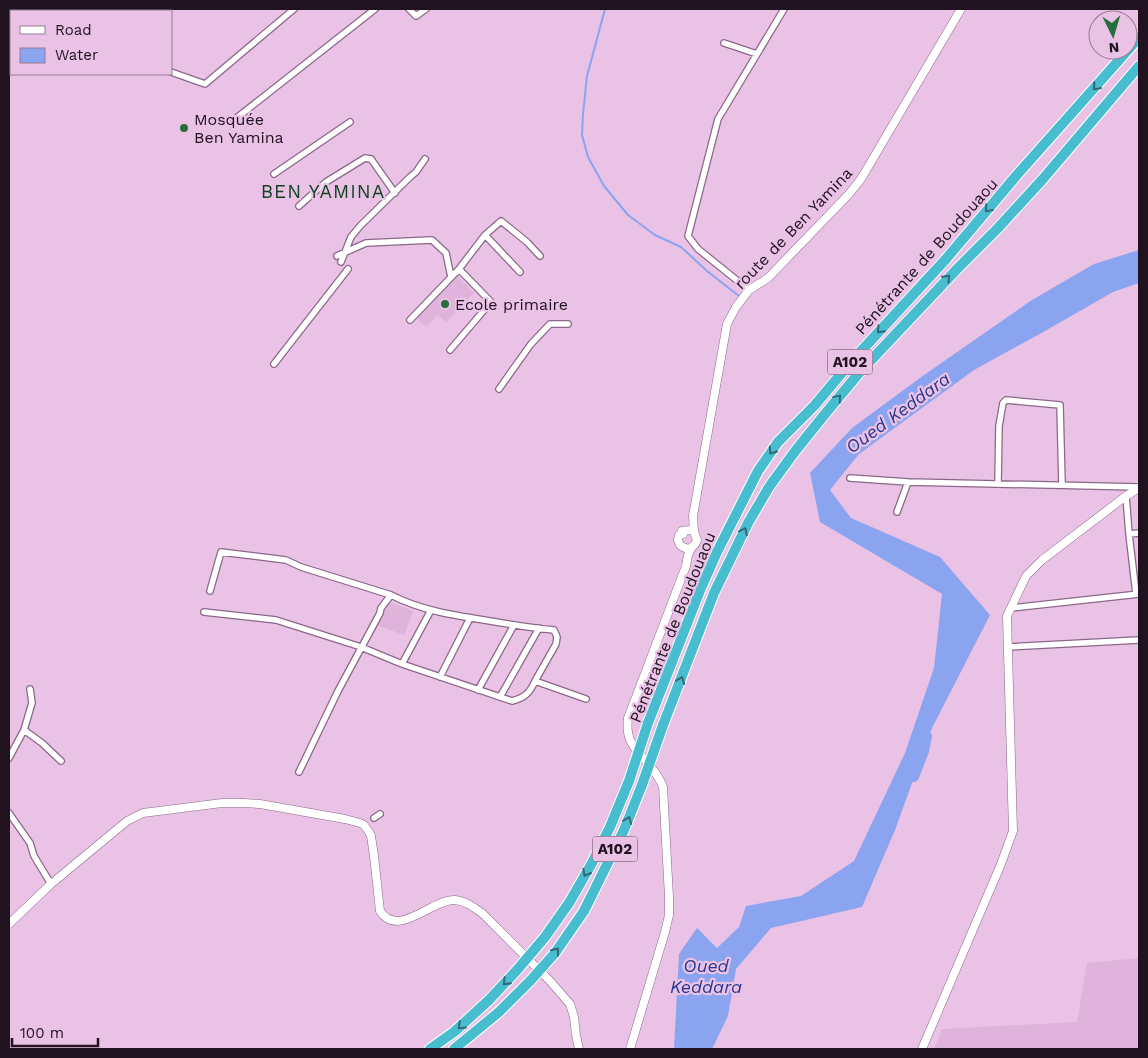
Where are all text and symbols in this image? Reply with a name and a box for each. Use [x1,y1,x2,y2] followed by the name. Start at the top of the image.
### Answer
[10,10,172,75] legend
[1088,10,1138,60] north arrow
[55,21,92,39] text: Road
[1108,40,1120,56] text: N
[55,46,98,64] text: Water
[1093,81,1102,90] one-way arrow
[194,110,284,147] place label: Mosquée Ben Yamina
[178,122,190,134] marker: Mosquée Ben Yamina
[730,164,856,293] street label: route de Ben Yamina
[851,174,1002,338] street label: Pénétrante de Boudouaou
[261,180,385,203] district label: BEN YAMINA
[985,203,994,212] one-way arrow
[942,275,951,284] one-way arrow
[455,295,568,314] place label: Ecole primaire
[439,298,451,310] marker: Ecole primaire
[877,324,886,333] one-way arrow
[828,350,872,374] road number: A102
[842,368,954,457] water label: Oued Keddara
[832,395,841,404] one-way arrow
[769,445,778,455] one-way arrow
[738,527,749,536] one-way arrow
[626,529,719,725] street label: Pénétrante de Boudouaou
[674,676,685,685] one-way arrow
[622,817,632,825] one-way arrow
[592,836,638,862] road number: A102
[583,867,593,876] one-way arrow
[550,948,558,957] one-way arrow
[670,955,742,997] water label: Oued Keddara
[503,976,512,985] one-way arrow
[12,1016,99,1048] scale bar
[457,1020,466,1029] one-way arrow
[20,1024,64,1042] text: 100 m

